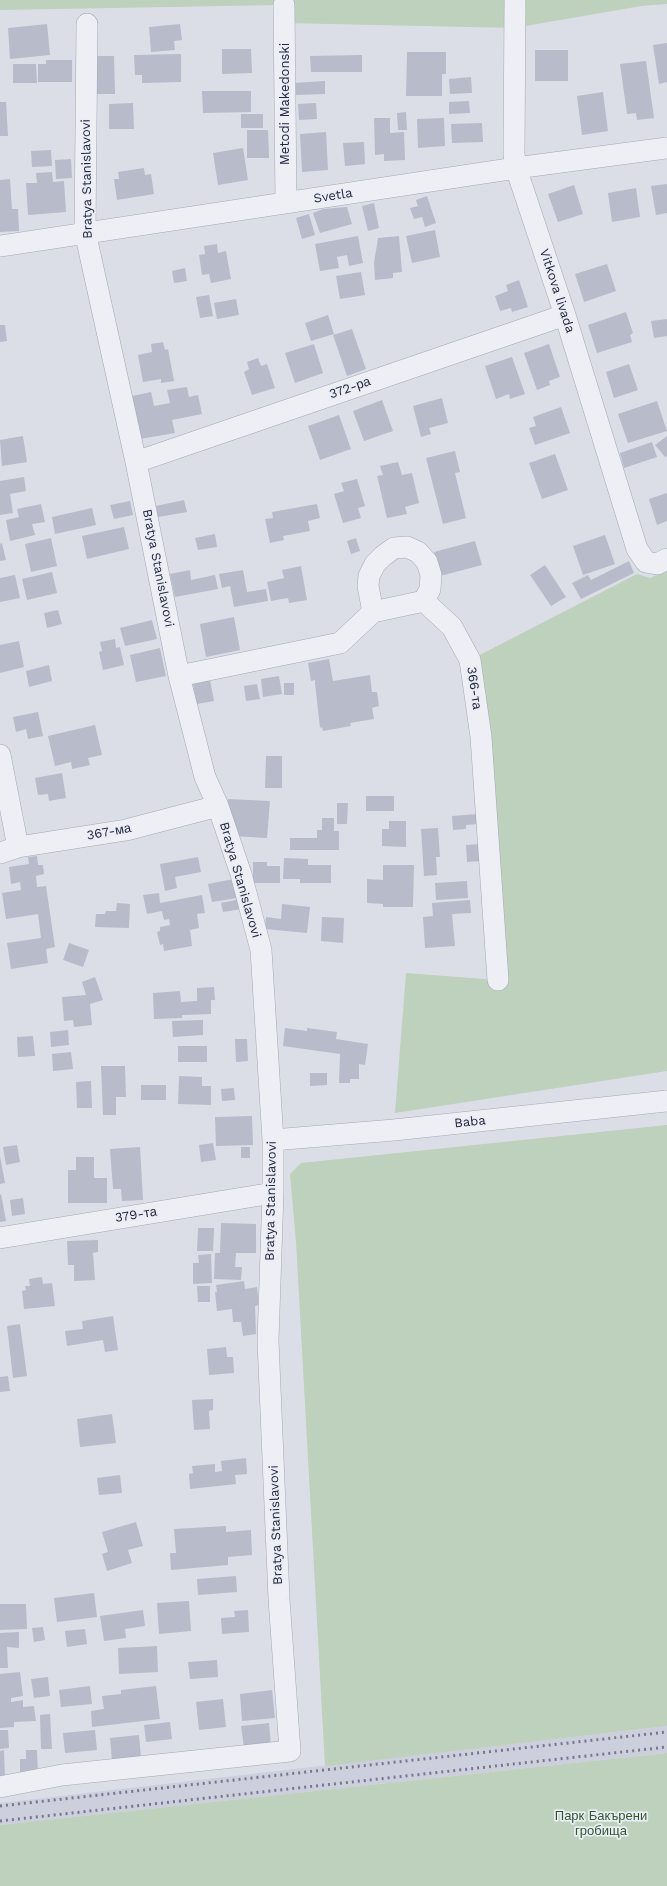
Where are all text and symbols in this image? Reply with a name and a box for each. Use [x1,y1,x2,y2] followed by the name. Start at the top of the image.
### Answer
[277,43,293,165] street label: Metodi Makedonski
[78,119,96,239] street label: Bratya Stanislavovi
[312,185,354,207] street label: Svetla
[536,247,578,335] street label: Vitkova livada
[327,374,373,402] street label: 372-ра
[139,508,177,628] street label: Bratya Stanislavovi
[463,666,485,710] street label: 366-та
[86,820,132,844] street label: 367-ма
[216,820,264,940] street label: Bratya Stanislavovi
[454,1113,486,1131] street label: Baba
[262,1141,280,1261] street label: Bratya Stanislavovi
[114,1204,158,1226] street label: 379-та
[266,1465,286,1585] street label: Bratya Stanislavovi
[555,1808,647,1839] park label: Парк Бакърени гробища

